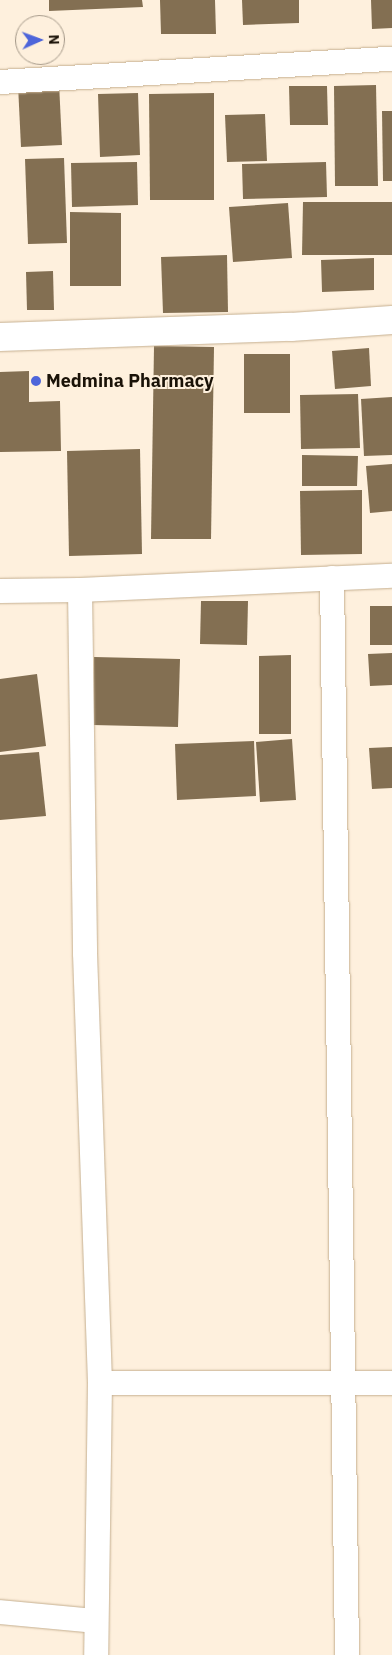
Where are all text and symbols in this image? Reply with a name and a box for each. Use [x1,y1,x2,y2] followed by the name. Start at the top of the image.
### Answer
[15,15,65,65] north arrow
[45,34,63,45] text: N
[46,370,214,392] place label: Medmina Pharmacy
[30,375,42,387] marker: Medmina Pharmacy

